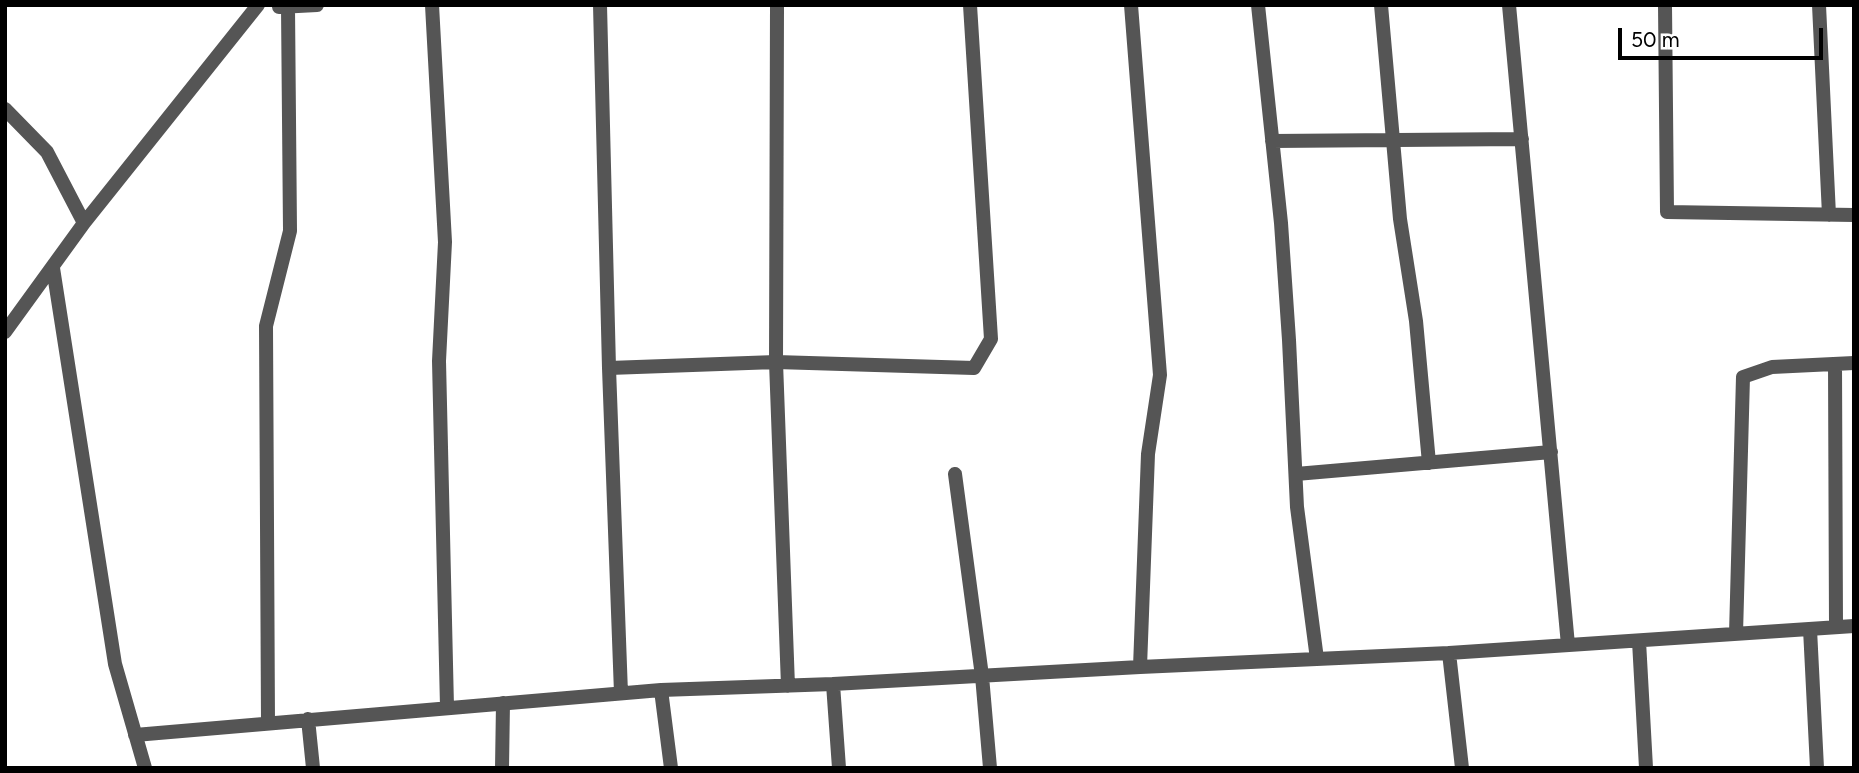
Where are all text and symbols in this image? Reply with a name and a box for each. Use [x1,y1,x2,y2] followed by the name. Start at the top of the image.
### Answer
[1621,14,1826,58] scale bar
[1631,27,1680,52] text: 50 m

